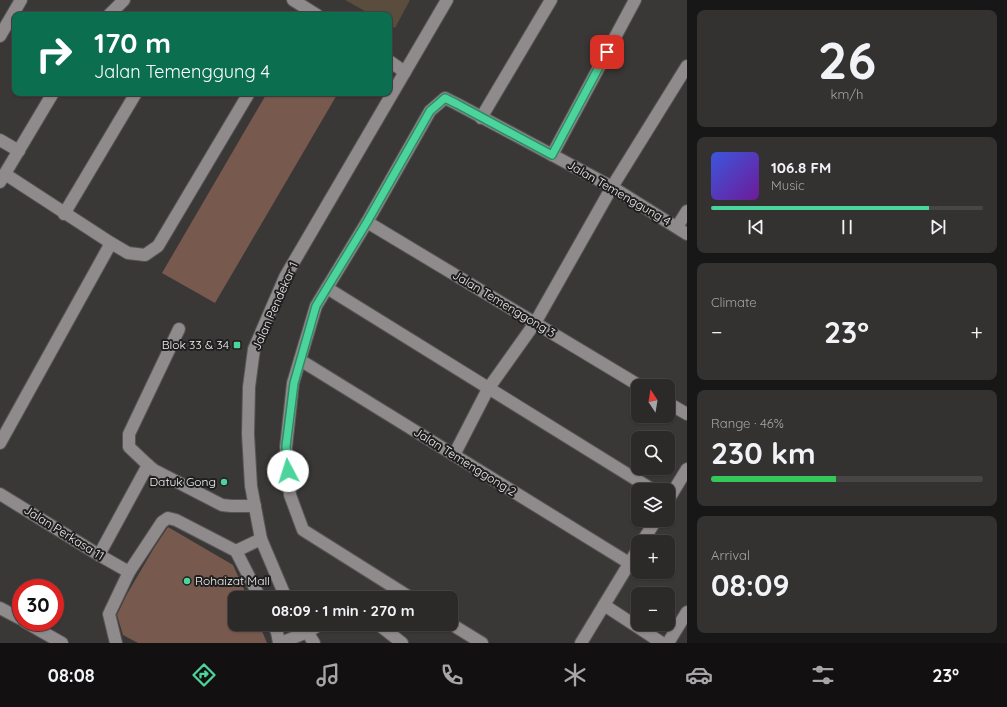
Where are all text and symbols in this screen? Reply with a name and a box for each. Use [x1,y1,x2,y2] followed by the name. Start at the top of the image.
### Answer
[94,25,171,60] text: 170 m
[818,27,876,92] text: 26
[28,28,80,80] icon: right
[590,35,624,69] pin
[596,41,618,63] icon: arrive
[94,60,270,83] text: Jalan Temenggung 4
[831,86,863,102] text: km/h
[565,157,674,228] street label: Jalan Temenggung 4
[771,158,831,177] text: 106.8 FM
[771,177,805,193] text: Music
[745,216,767,238] icon: previous
[836,216,858,238] icon: pause
[927,216,949,238] icon: next
[248,259,301,352] street label: Jalan Pendekar 1
[450,267,559,340] street label: Jalan Temenggong 3
[711,294,757,310] text: Climate
[824,313,869,351] text: 23°
[711,318,722,346] text: −
[971,318,983,346] text: +
[162,337,229,352] place label: Blok 33 & 34
[232,340,242,350] marker: Blok 33 & 34
[631,379,675,423] north arrow
[631,379,675,631] map controls
[711,415,784,431] text: Range · 46%
[411,424,520,499] street label: Jalan Temenggong 2
[631,431,675,475] button: search
[711,434,816,472] text: 230 km
[267,450,309,492] position arrow
[149,474,216,489] place label: Datuk Gong
[219,477,229,487] marker: Datuk Gong
[631,483,675,527] button: layers
[21,502,107,563] street label: Jalan Perkasa 11
[631,535,675,579] button: +
[711,547,750,563] text: Arrival
[711,566,790,604] text: 08:09
[195,573,270,588] place label: Rohaizat Mall
[182,576,192,586] marker: Rohaizat Mall
[12,579,64,631] speed limit sign: 30
[631,587,675,631] button: −
[271,601,415,620] text: 08:09 · 1 min · 270 m
[190,661,218,689] icon: directions
[314,661,342,689] icon: music
[438,661,466,689] icon: phone
[561,661,589,689] icon: climate
[685,661,713,689] icon: car
[809,661,837,689] icon: filters
[48,664,95,687] text: 08:08
[932,664,959,687] text: 23°

